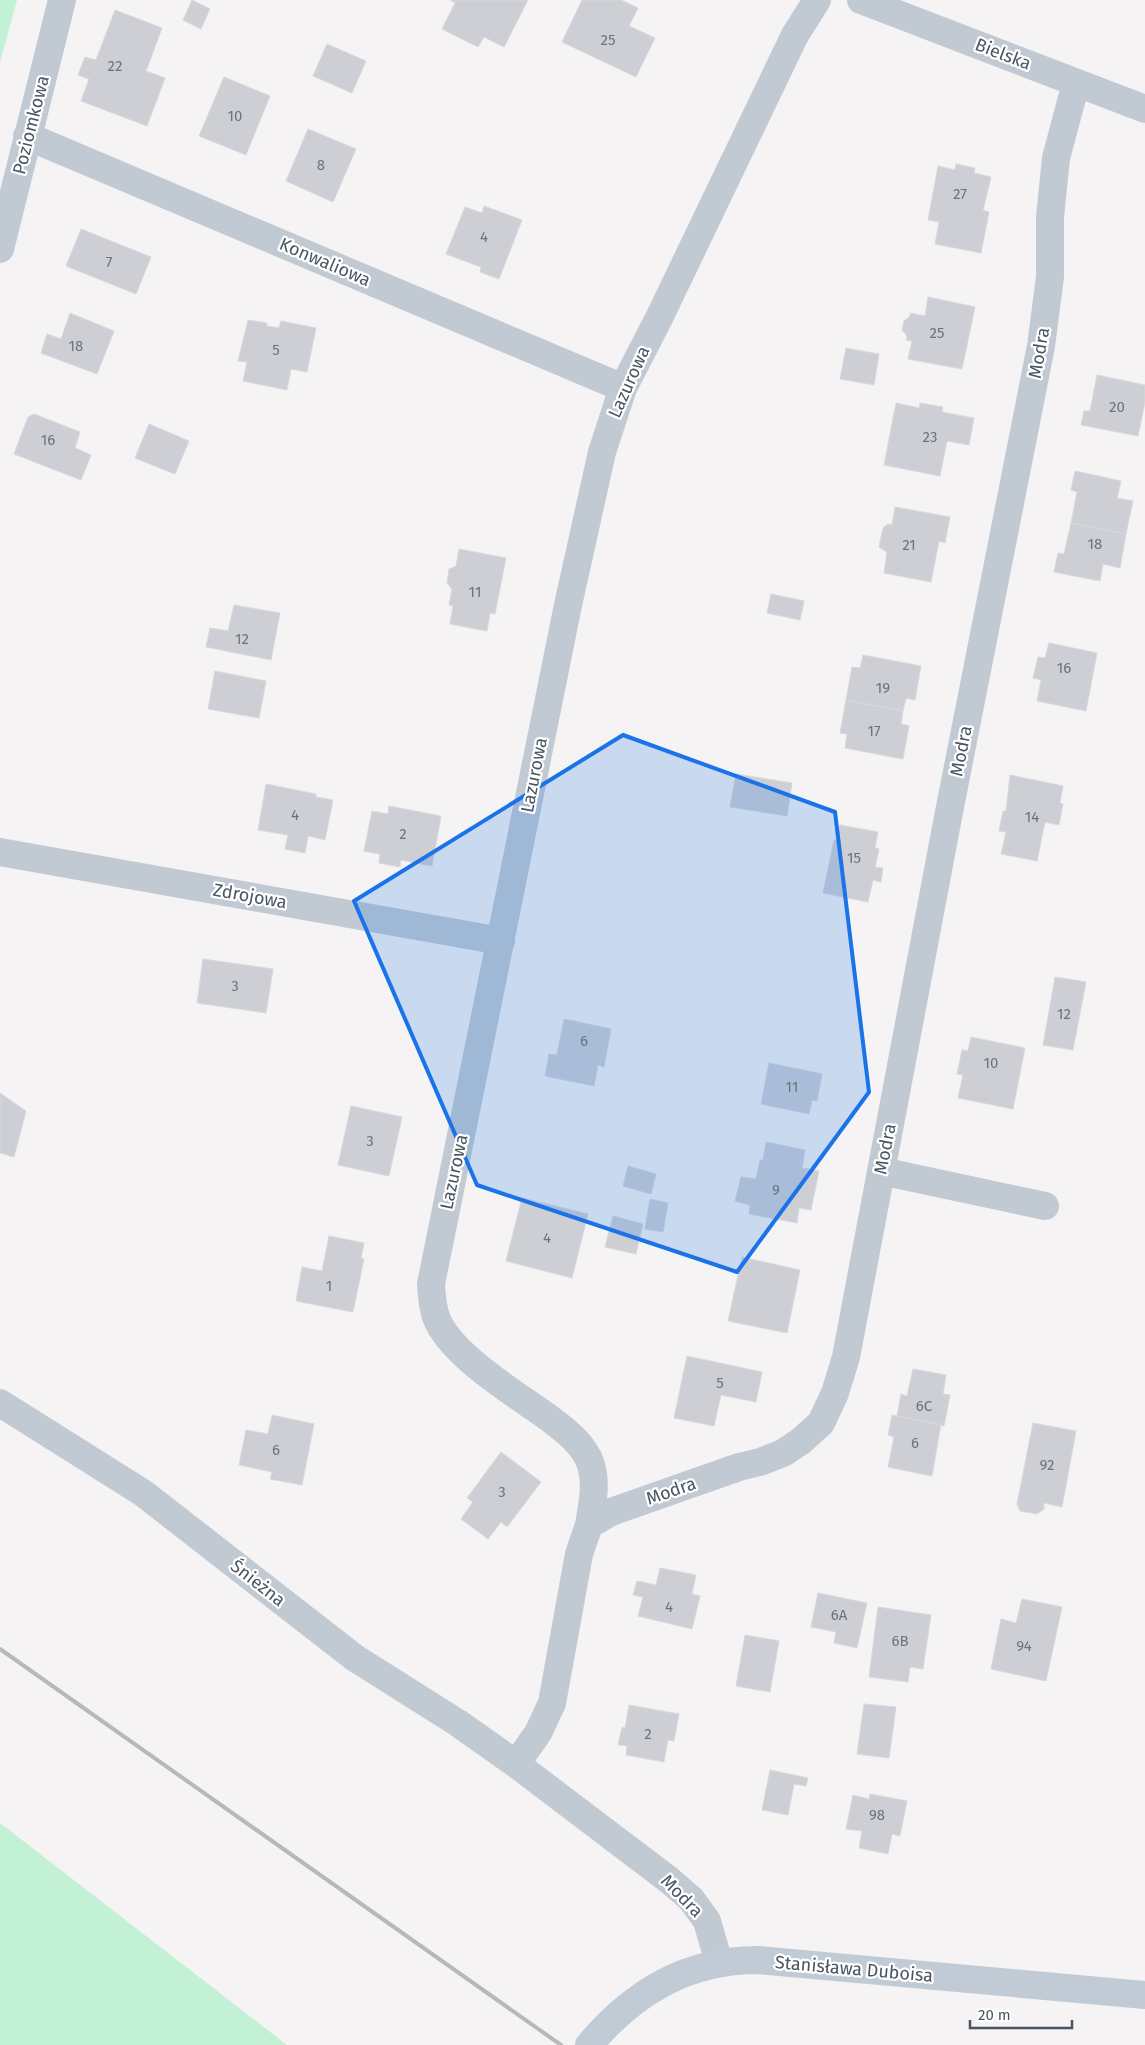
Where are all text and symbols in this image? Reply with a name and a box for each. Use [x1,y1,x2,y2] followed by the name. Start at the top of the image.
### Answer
[601,31,615,49] house number: 25
[972,33,1034,75] street label: Bielska
[108,57,122,75] house number: 22
[8,73,54,177] street label: Poziomkowa
[228,107,242,125] house number: 10
[317,156,325,174] house number: 8
[953,185,967,203] house number: 27
[480,228,488,246] house number: 4
[276,233,374,291] street label: Konwaliowa
[106,253,113,271] house number: 7
[930,324,944,342] house number: 25
[1024,326,1054,380] street label: Modra
[69,337,83,355] house number: 18
[272,341,280,359] house number: 5
[603,343,655,421] street label: Lazurowa
[1109,398,1125,416] house number: 20
[923,428,937,446] house number: 23
[41,431,55,449] house number: 16
[1088,535,1102,553] house number: 18
[902,536,916,554] house number: 21
[469,583,481,601] house number: 11
[235,630,249,648] house number: 12
[1057,659,1071,677] house number: 16
[876,679,890,697] house number: 19
[867,722,881,740] house number: 17
[945,724,977,778] street label: Modra
[516,736,552,814] street label: Lazurowa
[291,806,299,824] house number: 4
[1025,808,1039,826] house number: 14
[399,825,407,843] house number: 2
[847,849,861,867] house number: 15
[211,879,289,913] street label: Zdrojowa
[231,977,239,995] house number: 3
[1057,1005,1071,1023] house number: 12
[580,1032,588,1050] house number: 6
[984,1054,998,1072] house number: 10
[786,1078,798,1096] house number: 11
[869,1122,901,1176] street label: Modra
[366,1132,374,1150] house number: 3
[435,1132,473,1212] street label: Lazurowa
[772,1181,780,1199] house number: 9
[543,1229,551,1247] house number: 4
[326,1277,332,1295] house number: 1
[716,1374,724,1392] house number: 5
[916,1397,933,1415] house number: 6C
[911,1434,919,1452] house number: 6
[272,1441,280,1459] house number: 6
[1040,1456,1054,1474] house number: 92
[643,1472,699,1510] street label: Modra
[498,1483,506,1501] house number: 3
[226,1555,290,1611] street label: Śnieżna
[665,1598,673,1616] house number: 4
[831,1606,848,1624] house number: 6A
[891,1632,909,1650] house number: 6B
[1016,1637,1032,1655] house number: 94
[644,1725,652,1743] house number: 2
[869,1806,885,1824] house number: 98
[656,1870,708,1922] street label: Modra
[774,1951,934,1987] street label: Stanisława Duboisa
[970,1998,1072,2030] scale bar
[978,2006,1011,2024] text: 20 m

